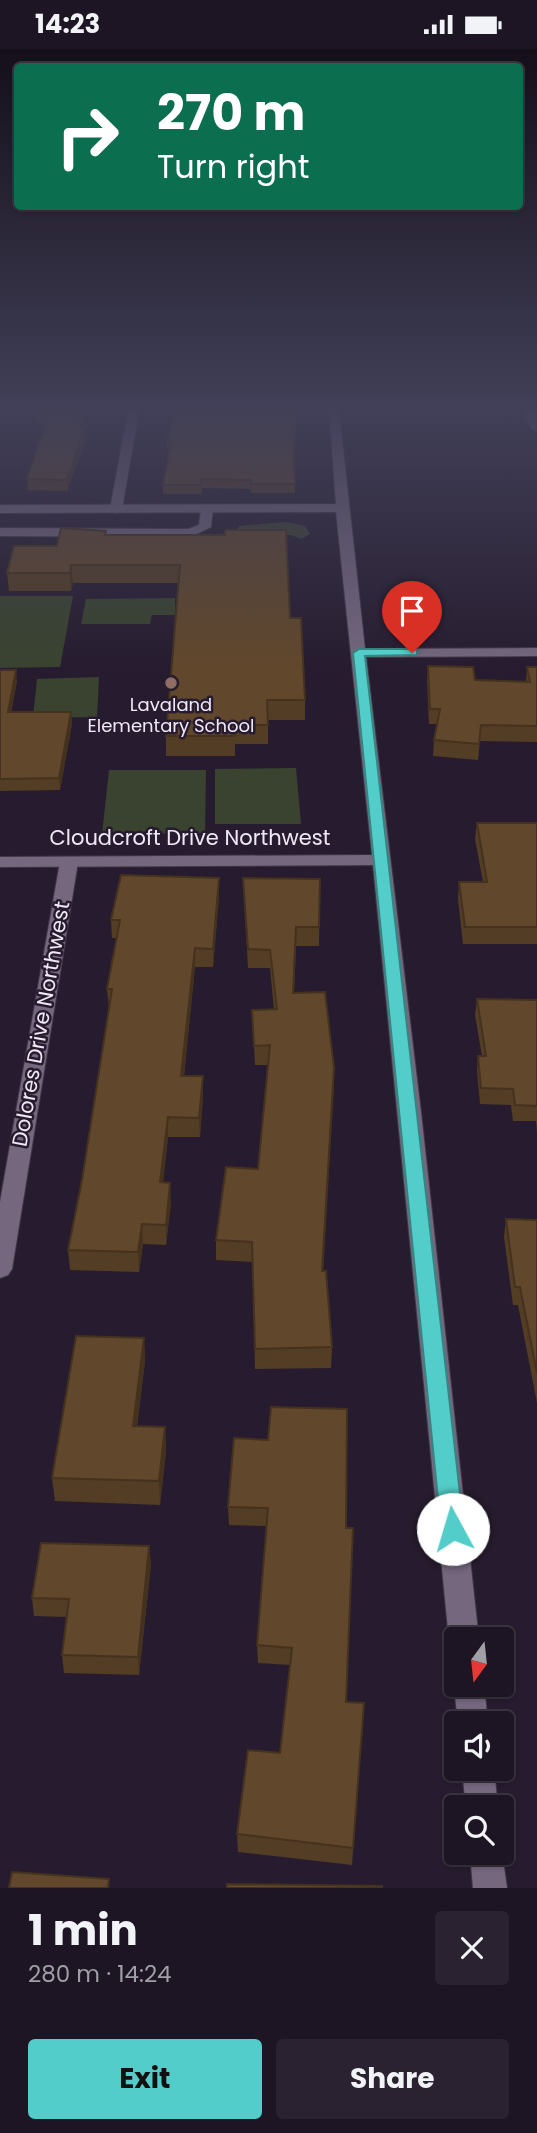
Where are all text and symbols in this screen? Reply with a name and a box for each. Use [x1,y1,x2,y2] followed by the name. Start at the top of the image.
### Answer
[35,6,100,42] text: 14:23
[157,79,305,147] text: 270 m
[42,91,133,182] icon: right
[157,144,309,189] text: Turn right
[382,581,442,653] pin
[393,592,431,630] icon: arrive
[163,675,179,691] marker: Lavaland Elementary School
[88,692,254,738] place label: Lavaland Elementary School
[50,823,330,852] street label: Cloudcroft Drive Northwest
[5,899,76,1149] street label: Dolores Drive Northwest
[416,1492,490,1566] position arrow
[444,1627,514,1697] north arrow
[444,1627,514,1865] map controls
[444,1711,514,1781] button: sound
[444,1795,514,1865] button: search
[28,1901,138,1960] text: 1 min
[435,1911,509,1985] button: close
[28,1958,172,1990] text: 280 m · 14:24
[28,2039,262,2119] button: Exit
[276,2039,509,2119] button: Share

